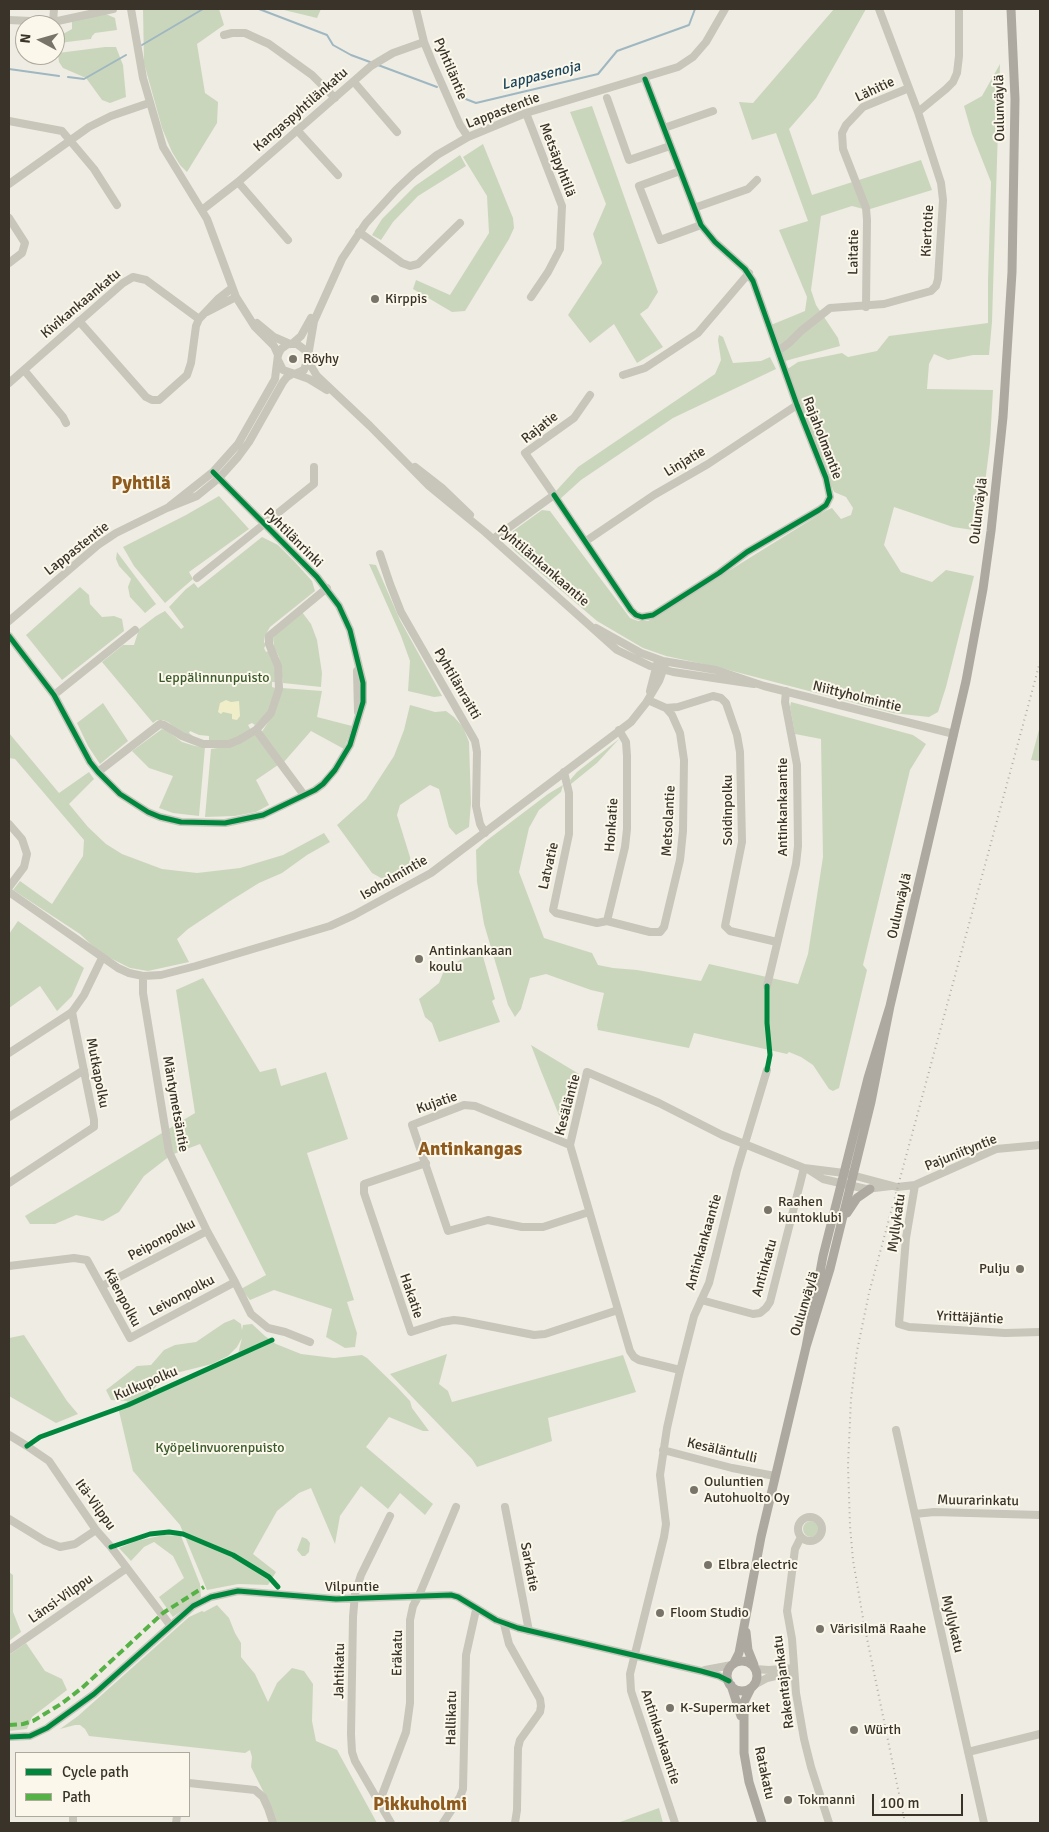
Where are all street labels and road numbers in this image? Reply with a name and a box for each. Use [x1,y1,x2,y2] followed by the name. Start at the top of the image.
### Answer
[429,36,471,102] street label: Pyhtiläntie
[250,64,352,156] street label: Kangaspyhtilänkatu
[853,74,897,106] street label: Lähitie
[991,74,1009,142] street label: Oulunväylä
[464,89,542,133] street label: Lappastentie
[535,121,579,199] street label: Metsäpyhtilä
[918,204,938,258] street label: Kiertotie
[845,229,863,275] street label: Laitatie
[38,266,124,342] street label: Kivikankaankatu
[799,394,845,482] street label: Rajaholmantie
[518,408,562,448] street label: Rajatie
[661,443,709,481] street label: Linjatie
[967,477,991,545] street label: Oulunväylä
[260,505,326,571] street label: Pyhtilänrinki
[41,519,113,579] street label: Lappastentie
[494,522,592,610] street label: Pyhtilänkankaantie
[430,645,484,723] street label: Pyhtilänraitti
[811,678,903,716] street label: Niittyholmintie
[775,757,791,857] street label: Antinkankaantie
[720,775,736,845] street label: Soidinpolku
[659,785,679,857] street label: Metsolantie
[602,797,622,853] street label: Honkatie
[535,841,563,891] street label: Latvatie
[357,852,431,904] street label: Isoholmintie
[884,871,916,941] street label: Oulunväylä
[82,1036,112,1110] street label: Mutkapolku
[158,1055,192,1153] street label: Mäntymetsäntie
[552,1072,584,1138] street label: Kesäläntie
[414,1088,460,1118] street label: Kujatie
[922,1131,1000,1175] street label: Pajuniityntie
[682,1192,726,1292] street label: Antinkankaantie
[885,1193,909,1253] street label: Myllykatu
[125,1215,199,1265] street label: Peiponpolku
[749,1237,781,1299] street label: Antinkatu
[100,1266,144,1330] street label: Käenpolku
[787,1270,823,1338] street label: Oulunväylä
[396,1271,426,1321] street label: Hakatie
[146,1272,218,1320] street label: Leivonpolku
[936,1308,1004,1328] street label: Yrittäjäntie
[112,1363,180,1405] street label: Kulkupolku
[685,1435,759,1467] street label: Kesäläntulli
[71,1476,119,1534] street label: Itä-Vilppu
[937,1492,1019,1510] street label: Muurarinkatu
[516,1541,542,1593] street label: Sarkatie
[26,1571,96,1627] street label: Länsi-Vilppu
[325,1579,379,1595] street label: Vilpuntie
[937,1593,967,1655] street label: Myllykatu
[389,1630,407,1676] street label: Eräkatu
[770,1634,798,1730] street label: Rakentajankatu
[331,1643,349,1699] street label: Jahtikatu
[637,1687,683,1787] street label: Antinkankaantie
[443,1690,461,1746] street label: Hallikatu
[750,1745,778,1801] street label: Ratakatu

